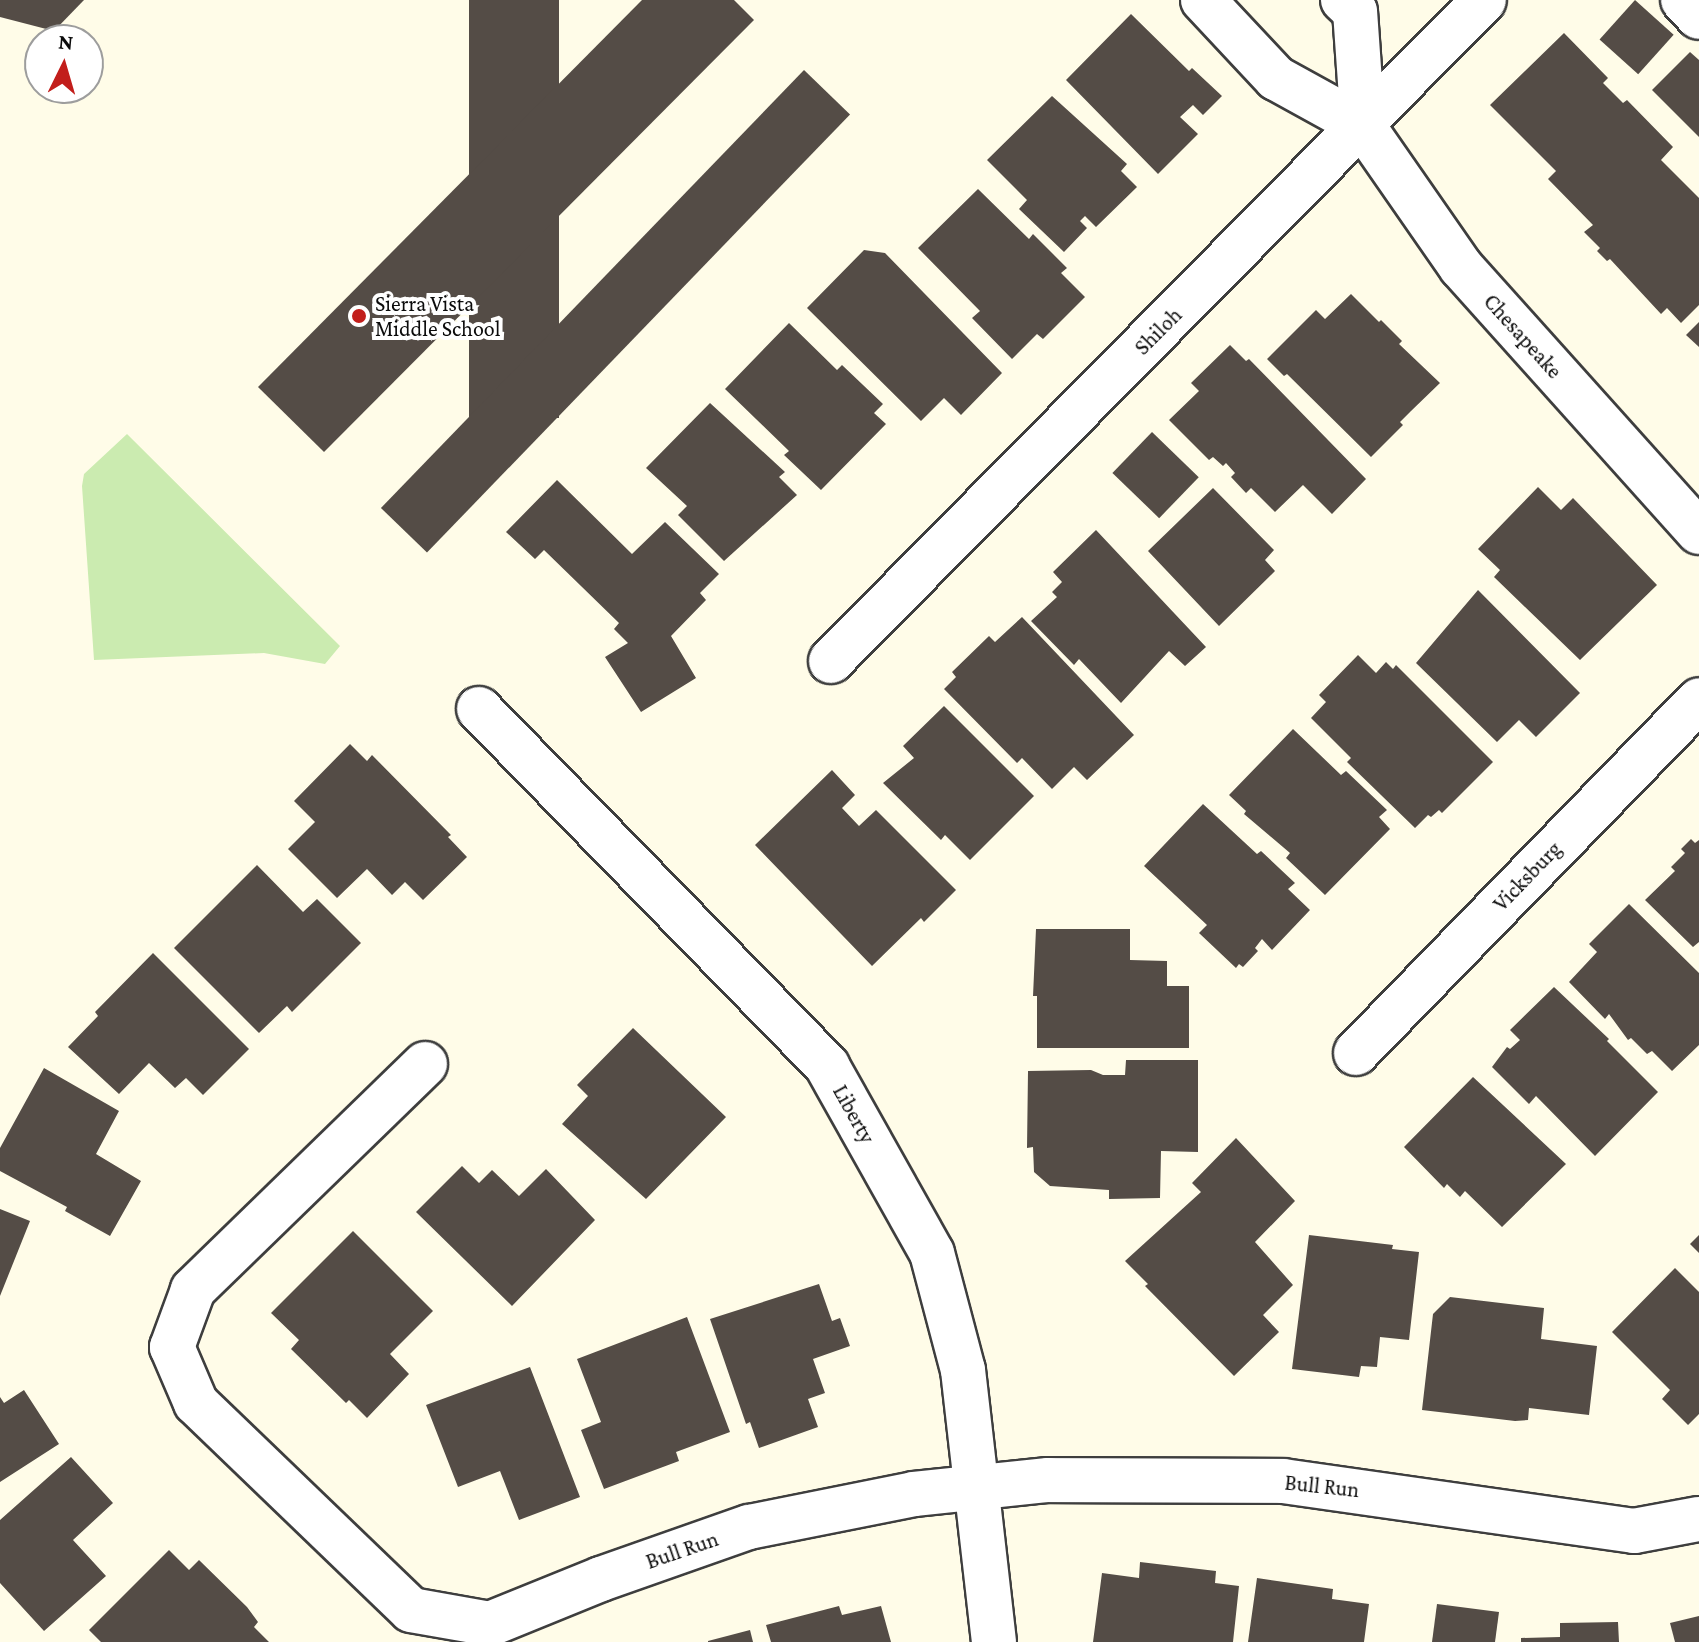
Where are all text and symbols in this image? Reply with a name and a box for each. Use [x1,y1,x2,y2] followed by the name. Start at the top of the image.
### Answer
[24,24,104,104] north arrow
[57,28,75,55] text: N
[1478,288,1568,384] street label: Chesapeake
[375,290,500,342] place label: Sierra Vista Middle School
[1129,302,1187,360] street label: Shiloh
[350,307,368,325] marker: Sierra Vista Middle School
[1487,836,1567,916] street label: Vicksburg
[827,1080,881,1148] street label: Liberty
[1283,1469,1361,1503] street label: Bull Run
[642,1525,722,1575] street label: Bull Run

